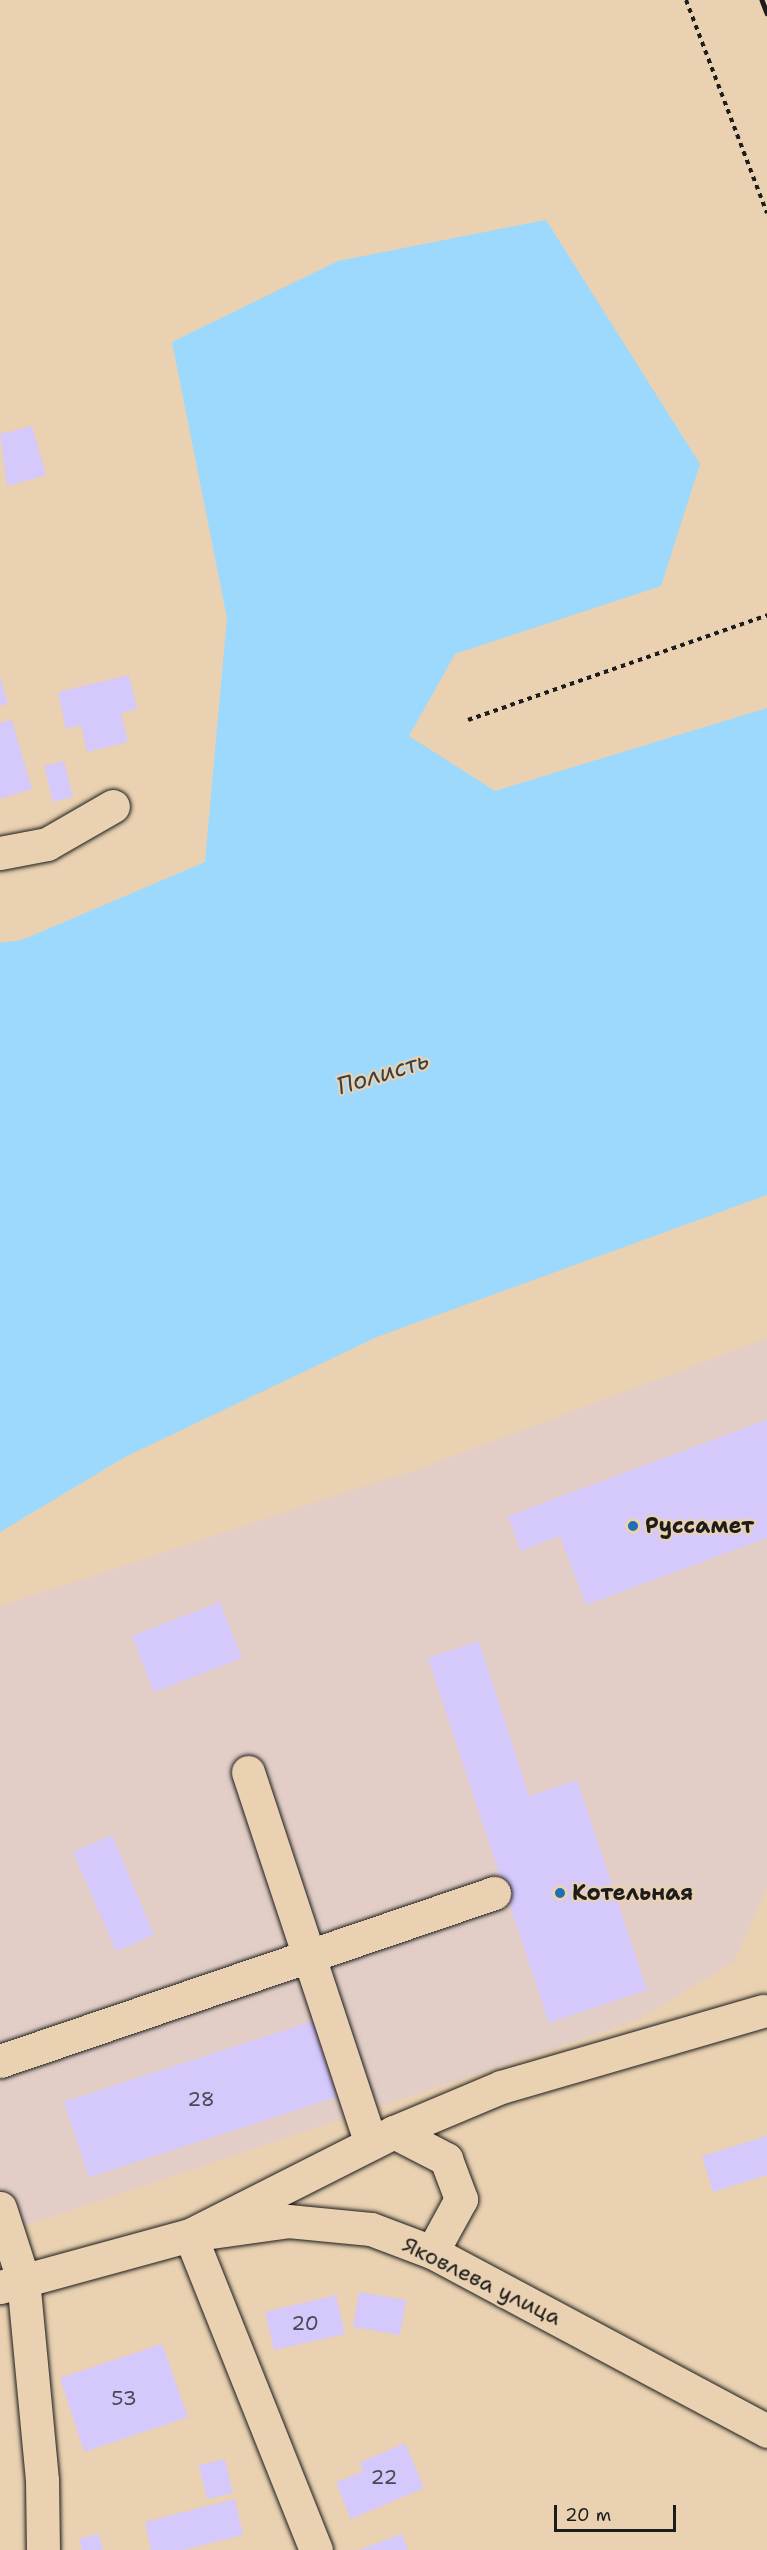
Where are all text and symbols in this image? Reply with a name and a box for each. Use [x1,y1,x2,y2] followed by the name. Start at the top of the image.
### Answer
[333,1046,433,1102] water label: Полисть
[645,1513,754,1539] place label: Руссамет
[626,1519,640,1533] marker: Руссамет
[572,1880,693,1906] place label: Котельная
[553,1886,567,1900] marker: Котельная
[187,2087,215,2111] house number: 28
[398,2231,566,2331] street label: Яковлева улица
[291,2311,319,2335] house number: 20
[111,2386,137,2410] house number: 53
[371,2465,397,2489] house number: 22
[557,2493,678,2531] scale bar
[565,2503,611,2527] text: 20 m

